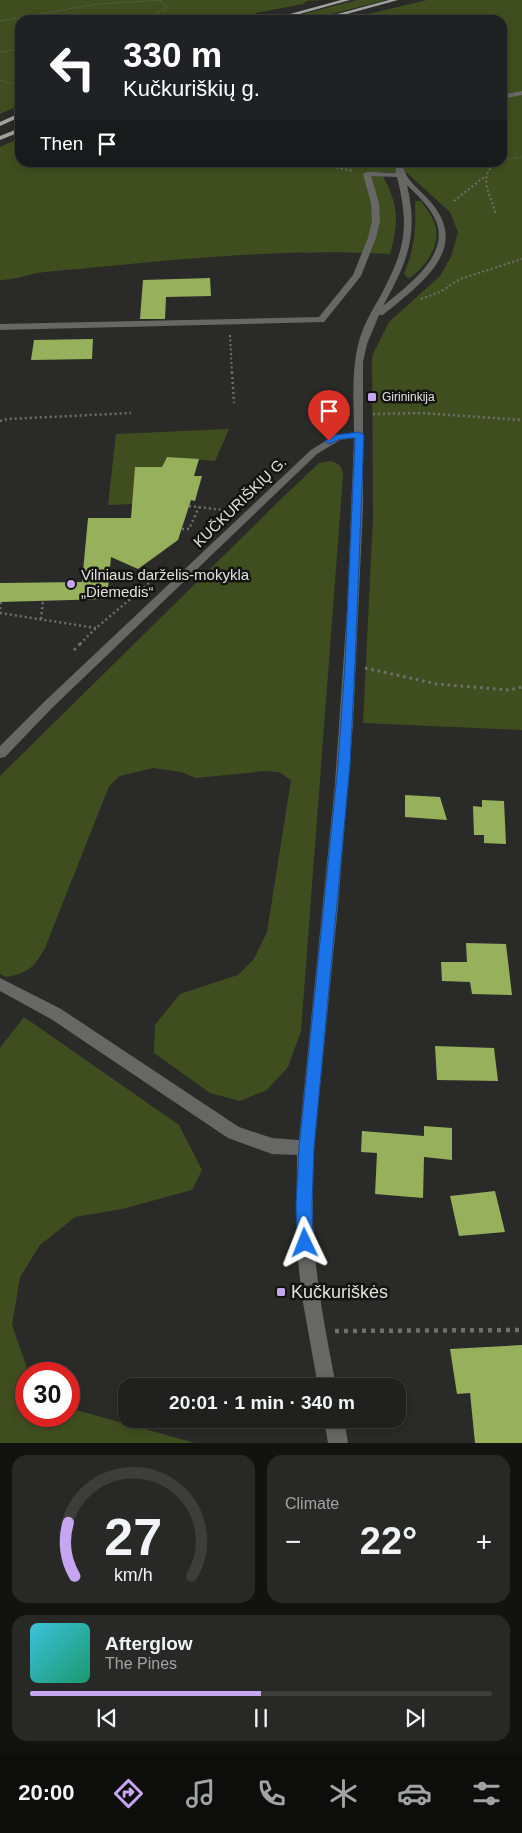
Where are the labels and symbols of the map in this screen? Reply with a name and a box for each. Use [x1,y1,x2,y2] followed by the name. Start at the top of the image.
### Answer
[308,390,350,441] pin
[382,390,435,404] place label: Girininkija
[366,391,378,403] marker: Girininkija
[190,453,290,550] street label: KUČKURIŠKIŲ G.
[81,566,250,600] place label: Vilniaus darželis-mokykla „Diemedis“
[65,578,77,590] marker: Vilniaus darželis-mokykla „Diemedis“
[278,1216,330,1268] position arrow
[291,1282,388,1302] place label: Kučkuriškės
[275,1286,287,1298] marker: Kučkuriškės
[15,1362,80,1427] speed limit sign: 30

